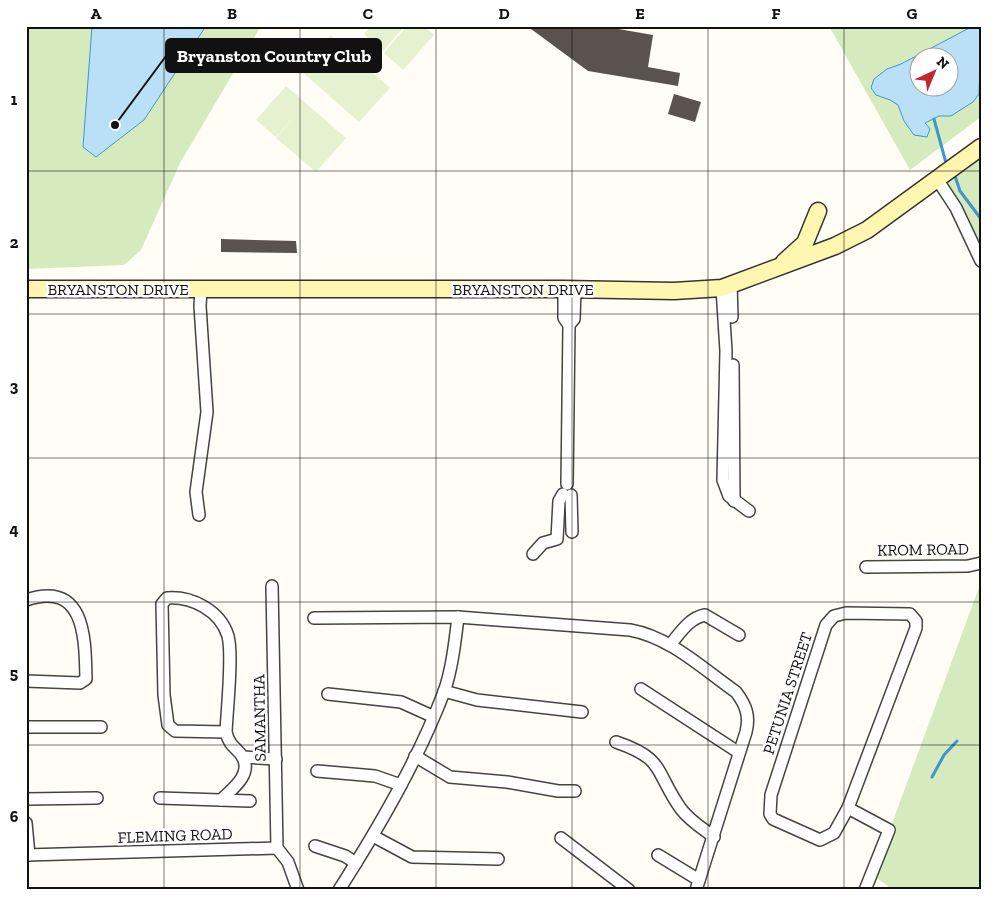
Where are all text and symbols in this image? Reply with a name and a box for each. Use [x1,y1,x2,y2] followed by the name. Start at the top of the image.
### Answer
[91,4,102,23] text: A
[227,4,237,23] text: B
[363,4,373,23] text: C
[498,4,510,23] text: D
[635,4,645,23] text: E
[771,4,781,23] text: F
[907,4,918,23] text: G
[166,39,381,72] callout: Bryanston Country Club
[177,45,371,67] text: Bryanston Country Club
[910,48,960,98] north arrow
[933,53,953,73] text: N
[11,90,18,109] text: 1
[10,233,19,252] text: 2
[47,280,189,299] street label: BRYANSTON DRIVE
[452,280,594,299] street label: BRYANSTON DRIVE
[10,377,19,396] text: 3
[9,520,19,539] text: 4
[877,539,969,560] street label: KROM ROAD
[759,630,816,757] street label: PETUNIA STREET
[10,664,18,683] text: 5
[249,674,270,762] street label: SAMANTHA
[10,807,19,826] text: 6
[117,824,233,847] street label: FLEMING ROAD

